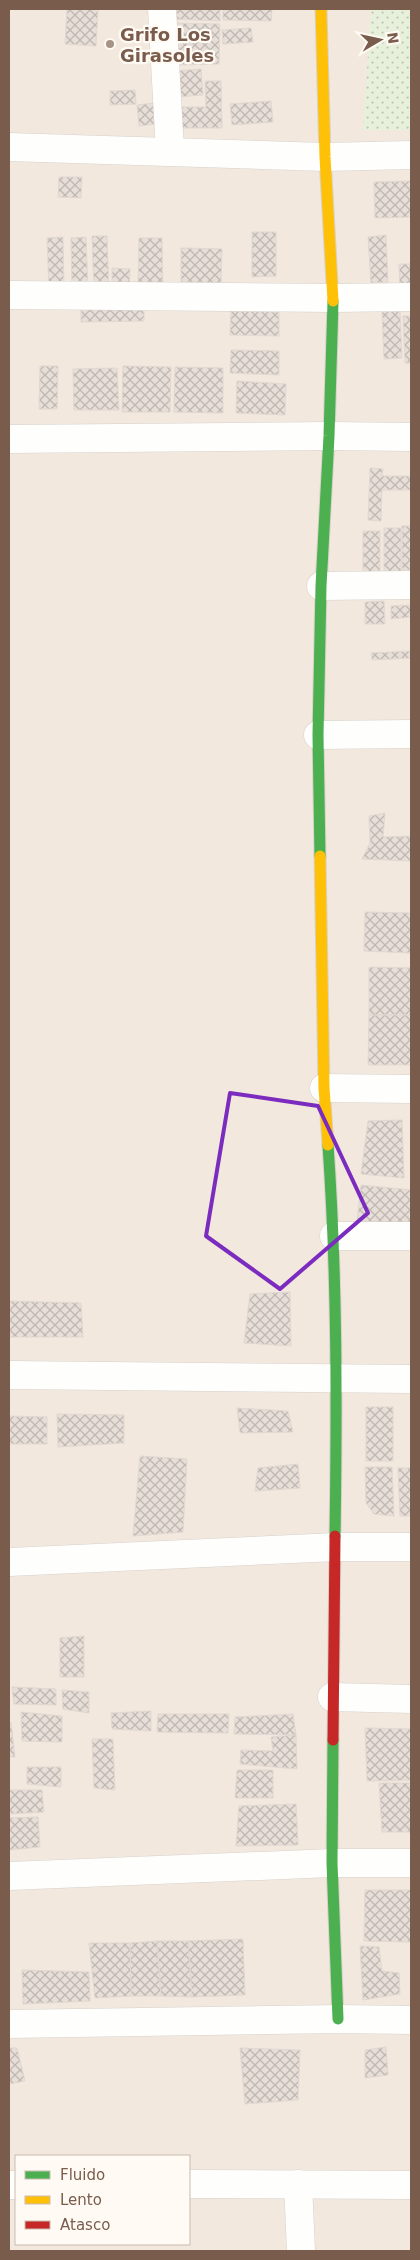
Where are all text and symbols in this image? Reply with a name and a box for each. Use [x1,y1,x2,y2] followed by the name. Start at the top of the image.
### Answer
[355,15,405,65] north arrow
[120,24,214,66] place label: Grifo Los Girasoles
[384,31,402,45] text: N
[104,38,116,50] marker: Grifo Los Girasoles
[15,2155,190,2245] legend
[60,2166,105,2184] text: Fluido
[60,2191,102,2209] text: Lento
[60,2216,110,2234] text: Atasco

